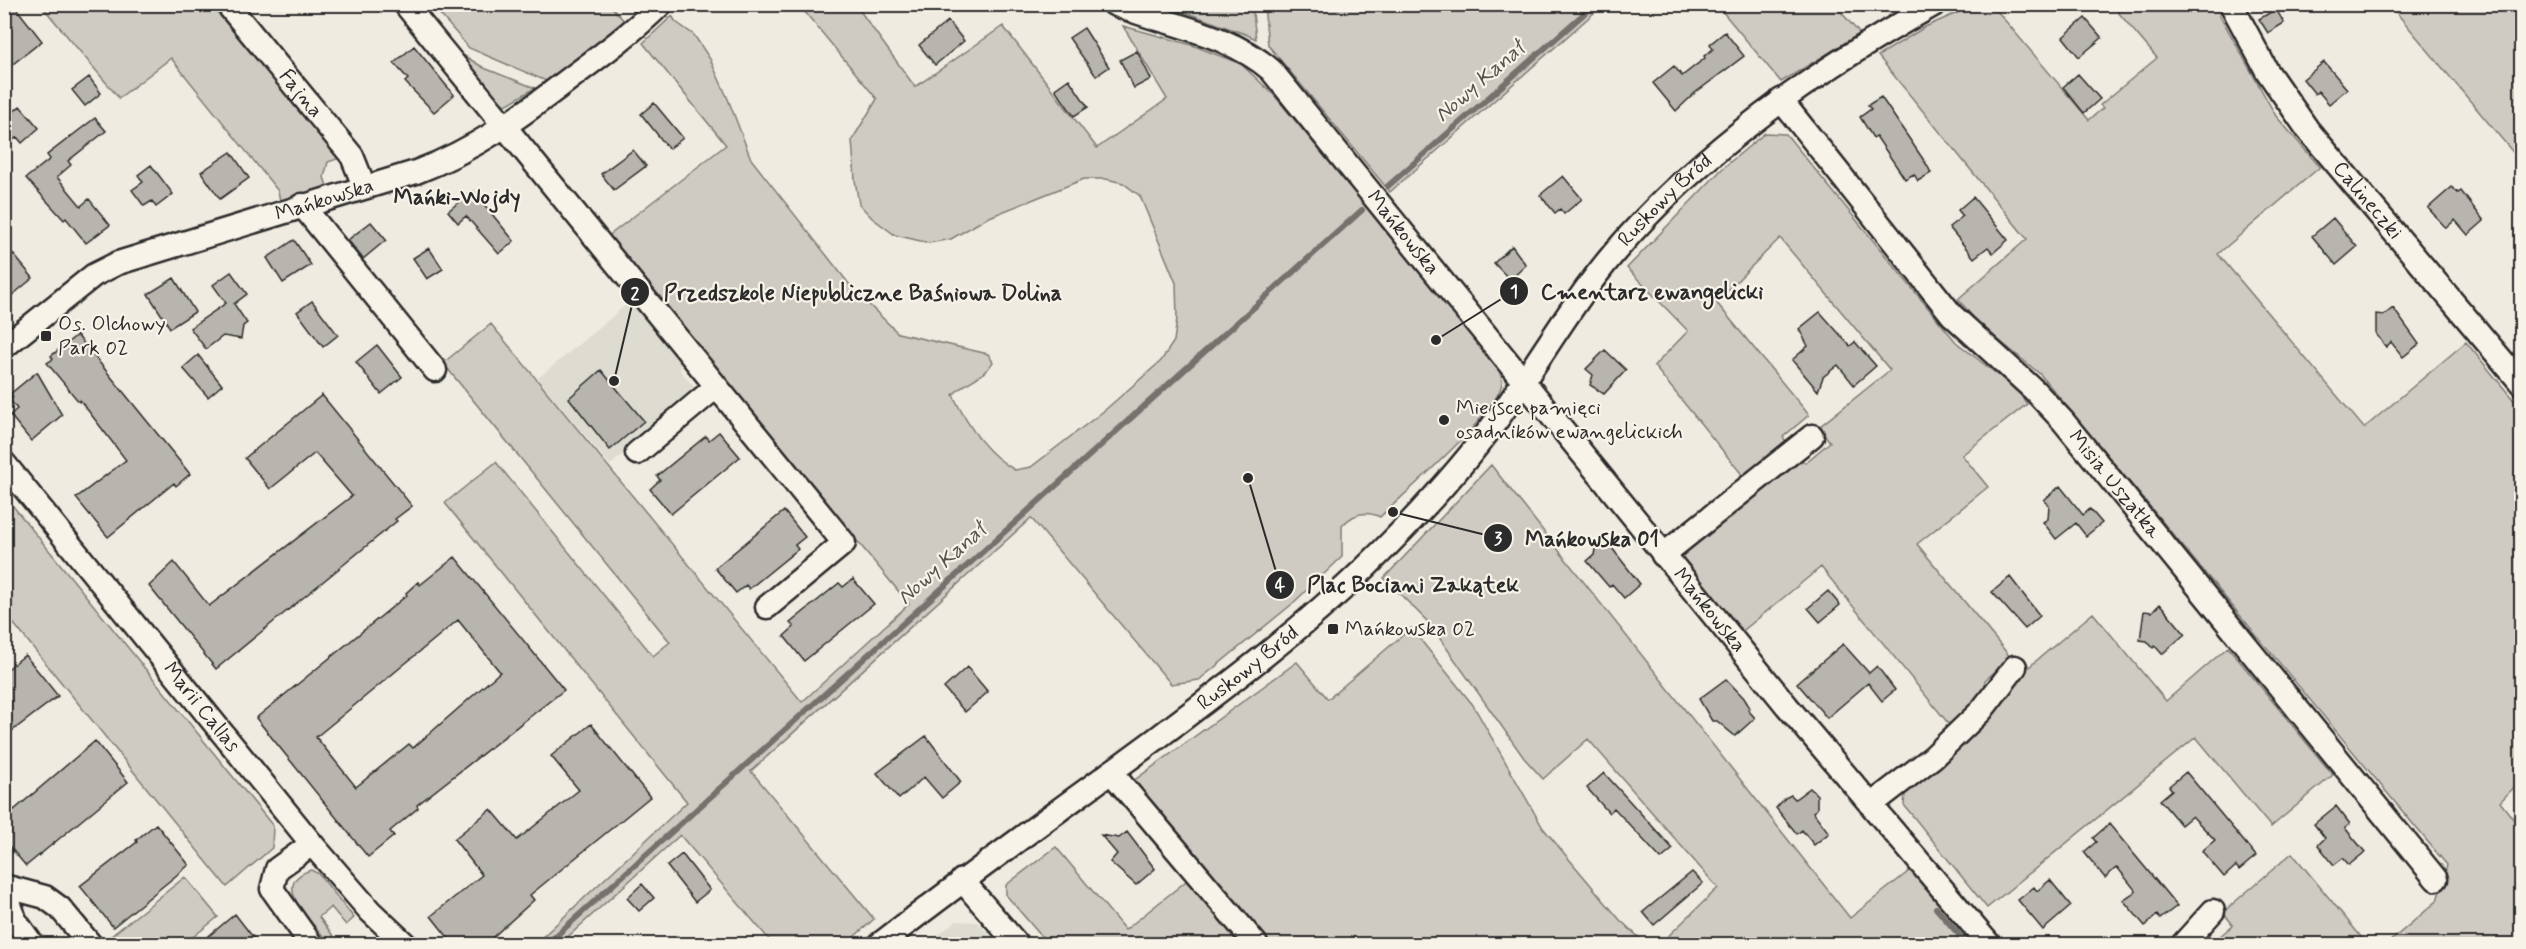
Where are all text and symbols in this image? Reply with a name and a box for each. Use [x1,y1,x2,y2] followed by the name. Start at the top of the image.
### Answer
[1429,33,1534,129] water label: Nowy Kanał
[272,63,329,124] street label: Fajna
[1612,147,1718,253] street label: Ruskowy Bród
[2326,155,2409,246] street label: Calineczki
[272,172,377,228] street label: Mańkowska
[394,184,520,213] district label: Mańki-Wojdy
[1360,184,1446,281] street label: Mańkowska
[1499,271,1776,311] callout: Cmentarz ewangelicki
[620,272,1076,312] callout: Przedszkole Niepubliczne Baśniowa Dolina
[1541,279,1763,310] text: Cmentarz ewangelicki
[664,280,1062,308] text: Przedszkole Niepubliczne Baśniowa Dolina
[1510,280,1518,304] text: 1
[631,282,640,306] text: 2
[58,310,166,362] place label: Os. Olchowy Park 02
[39,329,53,343] marker: Os. Olchowy Park 02
[1456,394,1683,446] place label: Miejsce pamięci osadników ewangelickich
[1437,413,1451,427] marker: Miejsce pamięci osadników ewangelickich
[2062,424,2168,545] street label: Misia Uszatka
[892,514,995,611] water label: Nowy Kanał
[1483,518,1671,558] callout: Mańkowska 01
[1525,526,1659,554] text: Mańkowska 01
[1494,527,1503,551] text: 3
[1666,562,1752,658] street label: Mańkowska
[1265,565,1530,605] callout: Plac Bociani Zakątek
[1307,572,1519,600] text: Plac Bociani Zakątek
[1275,574,1286,598] text: 4
[1345,615,1475,643] place label: Mańkowska 02
[1191,619,1305,717] street label: Ruskowy Bród
[1326,622,1340,636] marker: Mańkowska 02
[156,656,246,758] street label: Marii Callas

